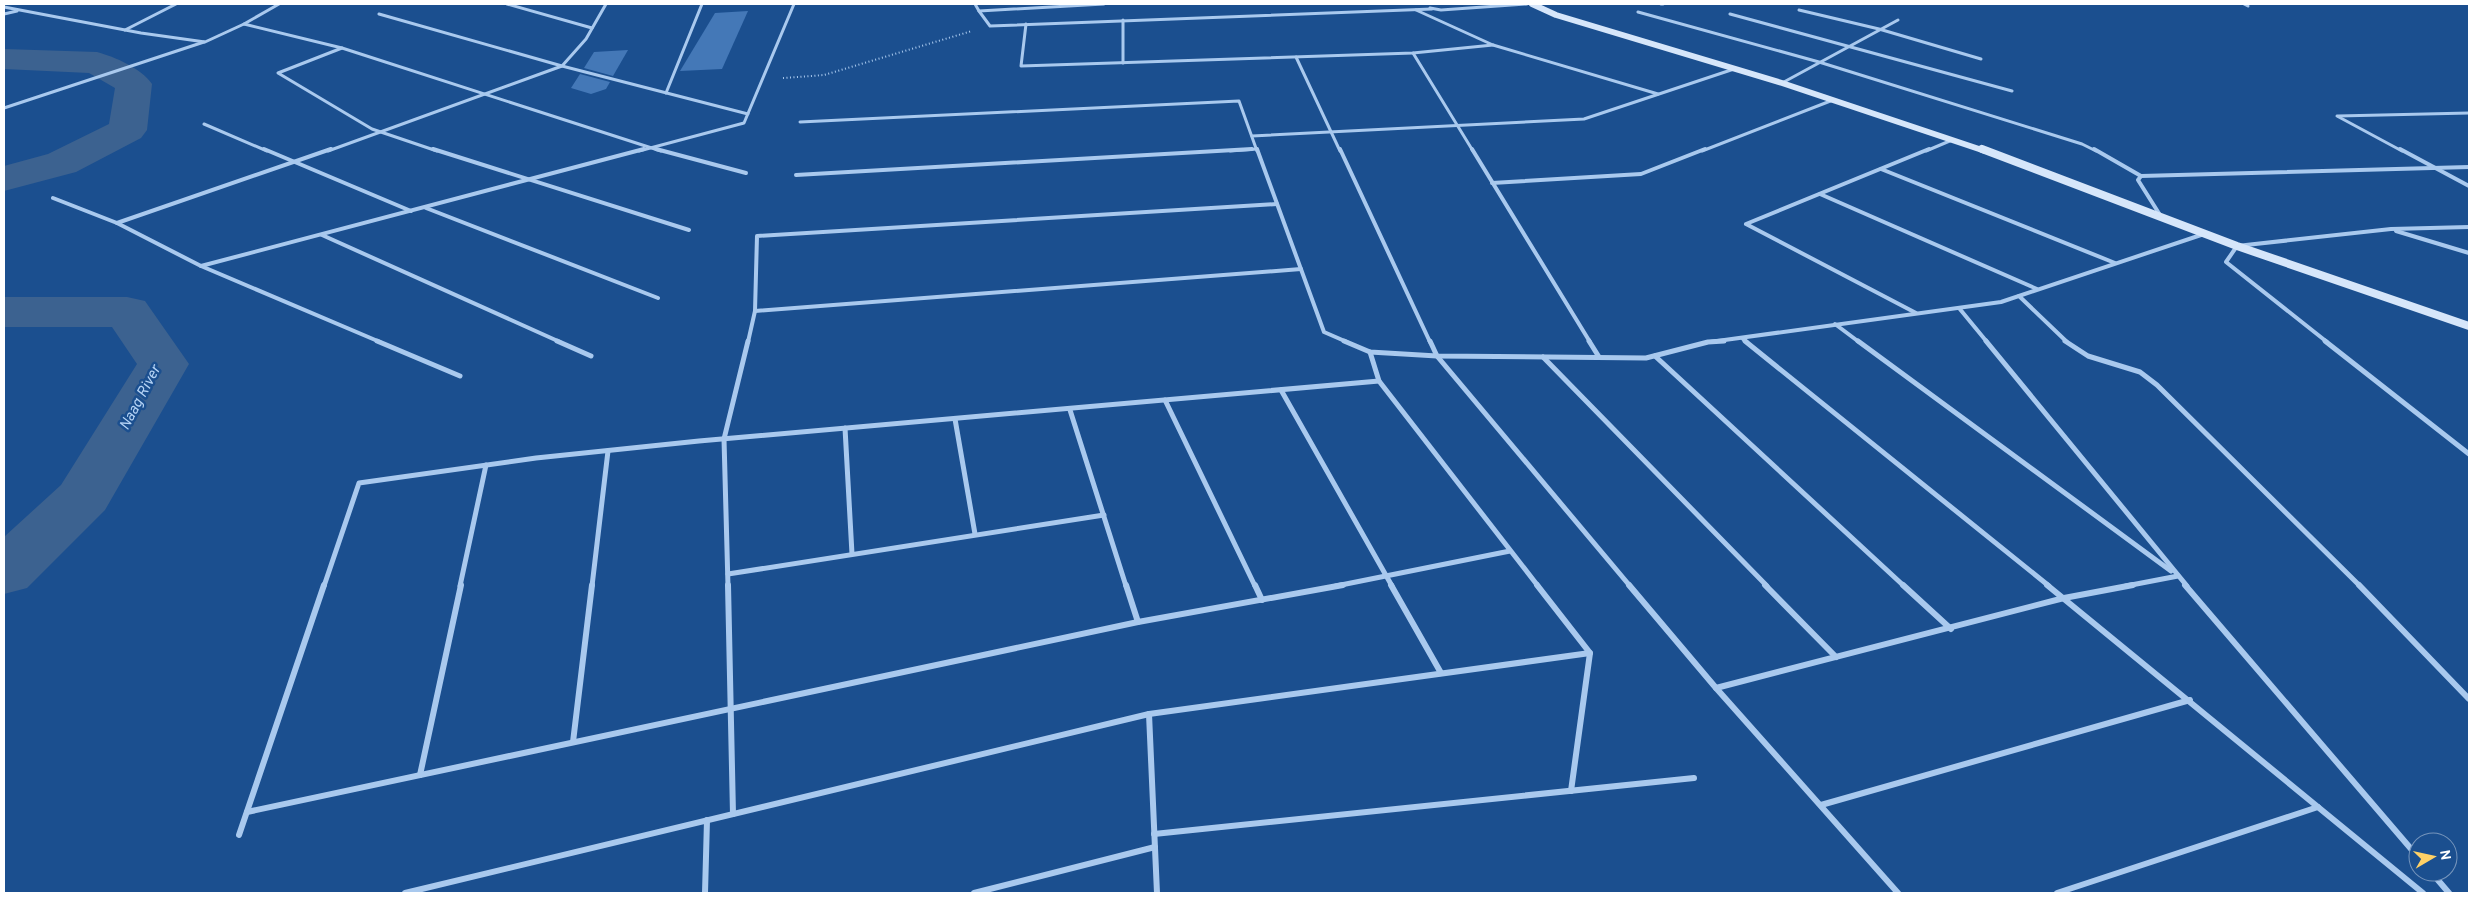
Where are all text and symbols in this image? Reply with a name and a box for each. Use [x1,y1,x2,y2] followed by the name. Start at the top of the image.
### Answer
[116,361,167,434] water label: Naag River
[2408,832,2458,882] north arrow
[2435,849,2454,862] text: N

